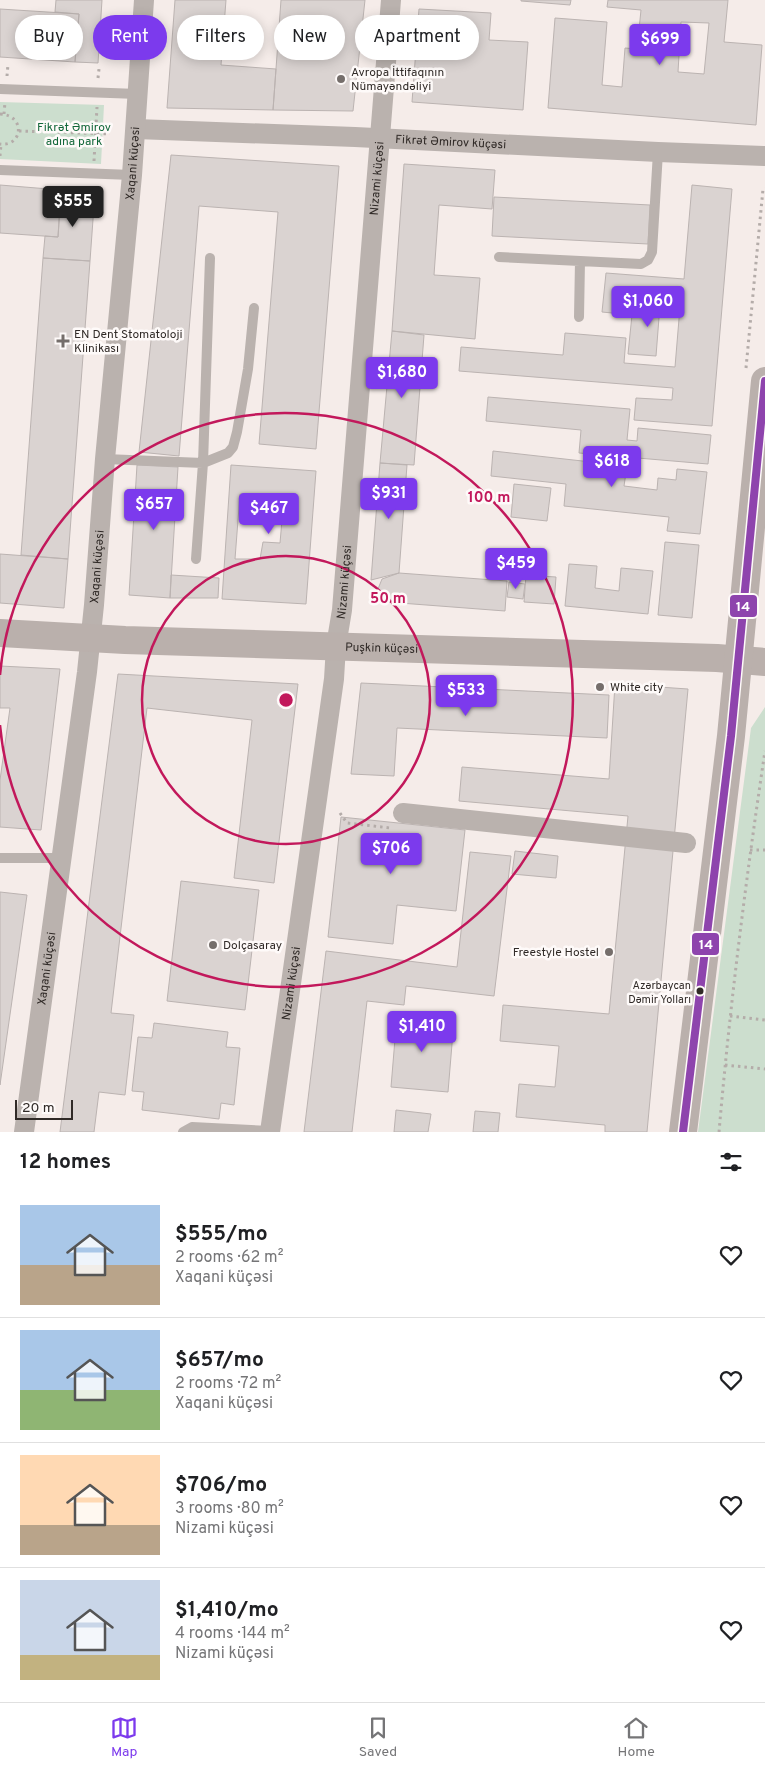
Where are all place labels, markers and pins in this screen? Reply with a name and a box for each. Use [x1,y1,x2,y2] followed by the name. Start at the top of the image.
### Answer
[630,23,690,66] pin: $699
[351,65,444,95] place label: Avropa İttifaqının Nümayəndəliyi
[335,73,347,85] marker: Avropa İttifaqının Nümayəndəliyi
[43,186,103,228] pin: $555
[607,286,689,328] pin: $1,060
[74,327,183,357] place label: EN Dent Stomatoloji Klinikası
[56,334,70,348] marker: EN Dent Stomatoloji Klinikası
[361,356,443,399] pin: $1,680
[582,446,642,488] pin: $618
[359,478,419,520] pin: $931
[124,488,184,531] pin: $657
[239,492,299,535] pin: $467
[486,548,546,590] pin: $459
[436,674,496,717] pin: $533
[610,680,663,696] place label: White city
[594,681,606,693] marker: White city
[277,691,295,709] centre of rings
[361,832,421,875] pin: $706
[223,938,282,954] place label: Dolçasaray
[207,939,219,951] marker: Dolçasaray
[513,945,599,961] place label: Freestyle Hostel
[603,946,615,958] marker: Freestyle Hostel
[628,979,691,1007] place label: Azәrbaycan Dәmir Yolları
[695,986,705,996] marker: Azәrbaycan Dәmir Yolları
[381,1010,463,1053] pin: $1,410

